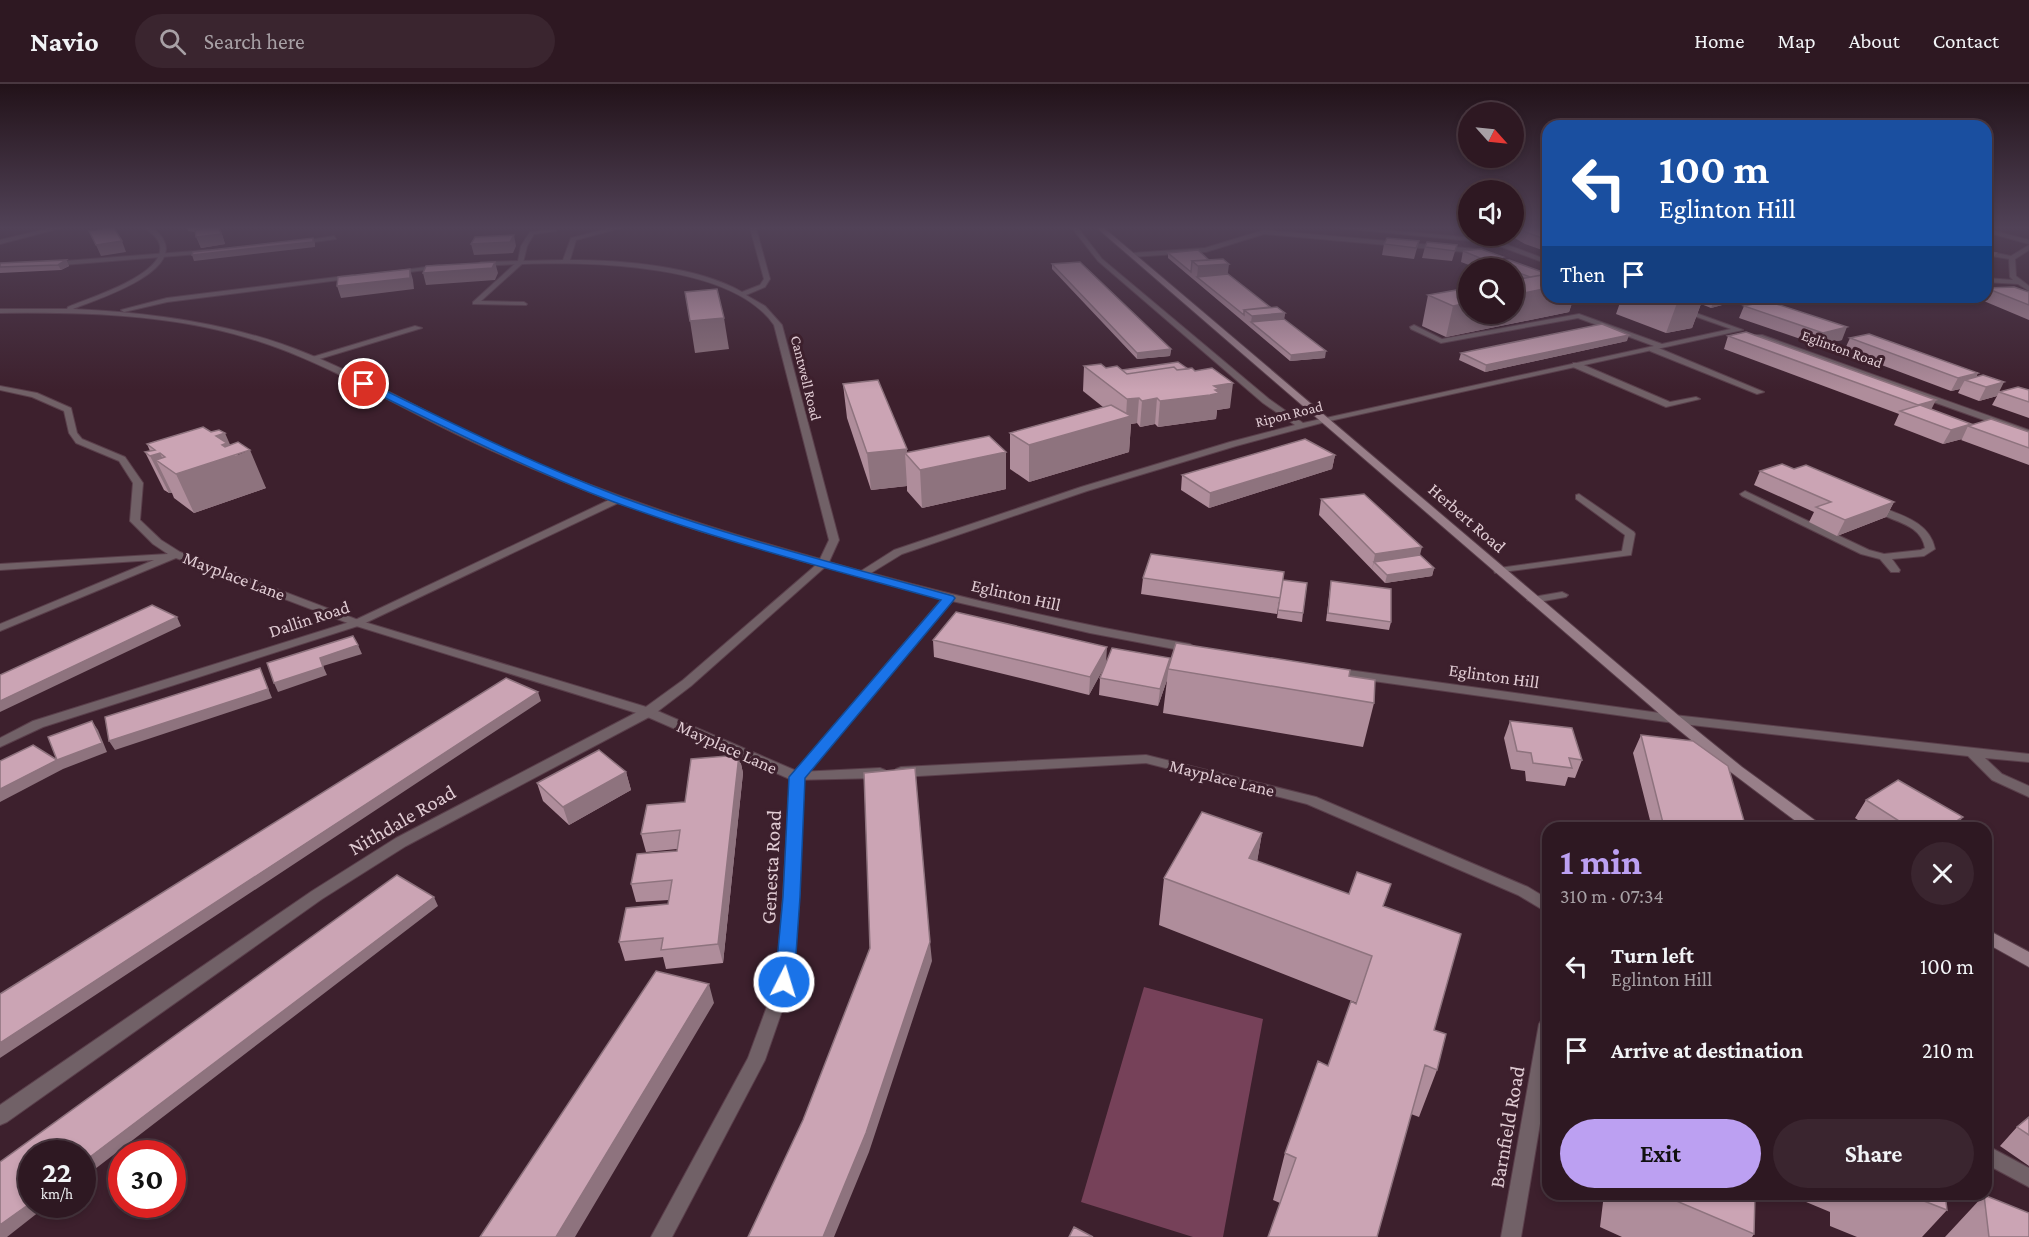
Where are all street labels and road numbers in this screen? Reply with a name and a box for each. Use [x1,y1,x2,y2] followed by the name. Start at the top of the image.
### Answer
[1799,327,1885,372] street label: Eglinton Road
[788,334,824,422] street label: Cantwell Road
[1254,398,1325,431] street label: Ripon Road
[1424,479,1510,557] street label: Herbert Road
[180,547,288,605] street label: Mayplace Lane
[969,575,1063,615] street label: Eglinton Hill
[266,596,353,641] street label: Dallin Road
[1447,660,1541,692] street label: Eglinton Hill
[674,716,780,778] street label: Mayplace Lane
[1167,755,1277,801] street label: Mayplace Lane
[344,780,460,860] street label: Nithdale Road
[756,809,786,925] street label: Genesta Road
[1484,1064,1530,1190] street label: Barnfield Road

